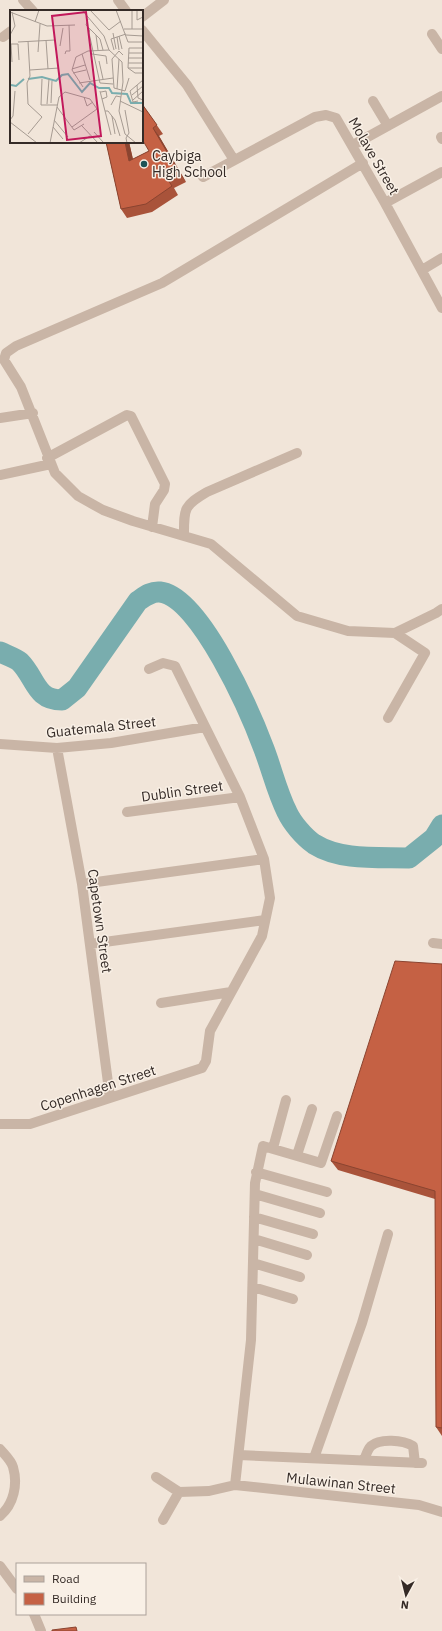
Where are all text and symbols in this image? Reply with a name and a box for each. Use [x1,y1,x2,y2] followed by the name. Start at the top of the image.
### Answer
[10,10,143,143] inset map
[345,114,403,198] street label: Molave Street
[152,147,227,181] place label: Caybiga High School
[139,159,149,169] marker: Caybiga High School
[45,712,157,742] street label: Guatemala Street
[140,776,224,806] street label: Dublin Street
[84,868,116,974] street label: Capetown Street
[38,1061,158,1115] street label: Copenhagen Street
[285,1468,397,1498] street label: Mulawinan Street
[16,1563,146,1615] legend
[52,1571,80,1586] text: Road
[386,1575,426,1615] north arrow
[52,1591,97,1606] text: Building
[400,1597,410,1612] text: N

